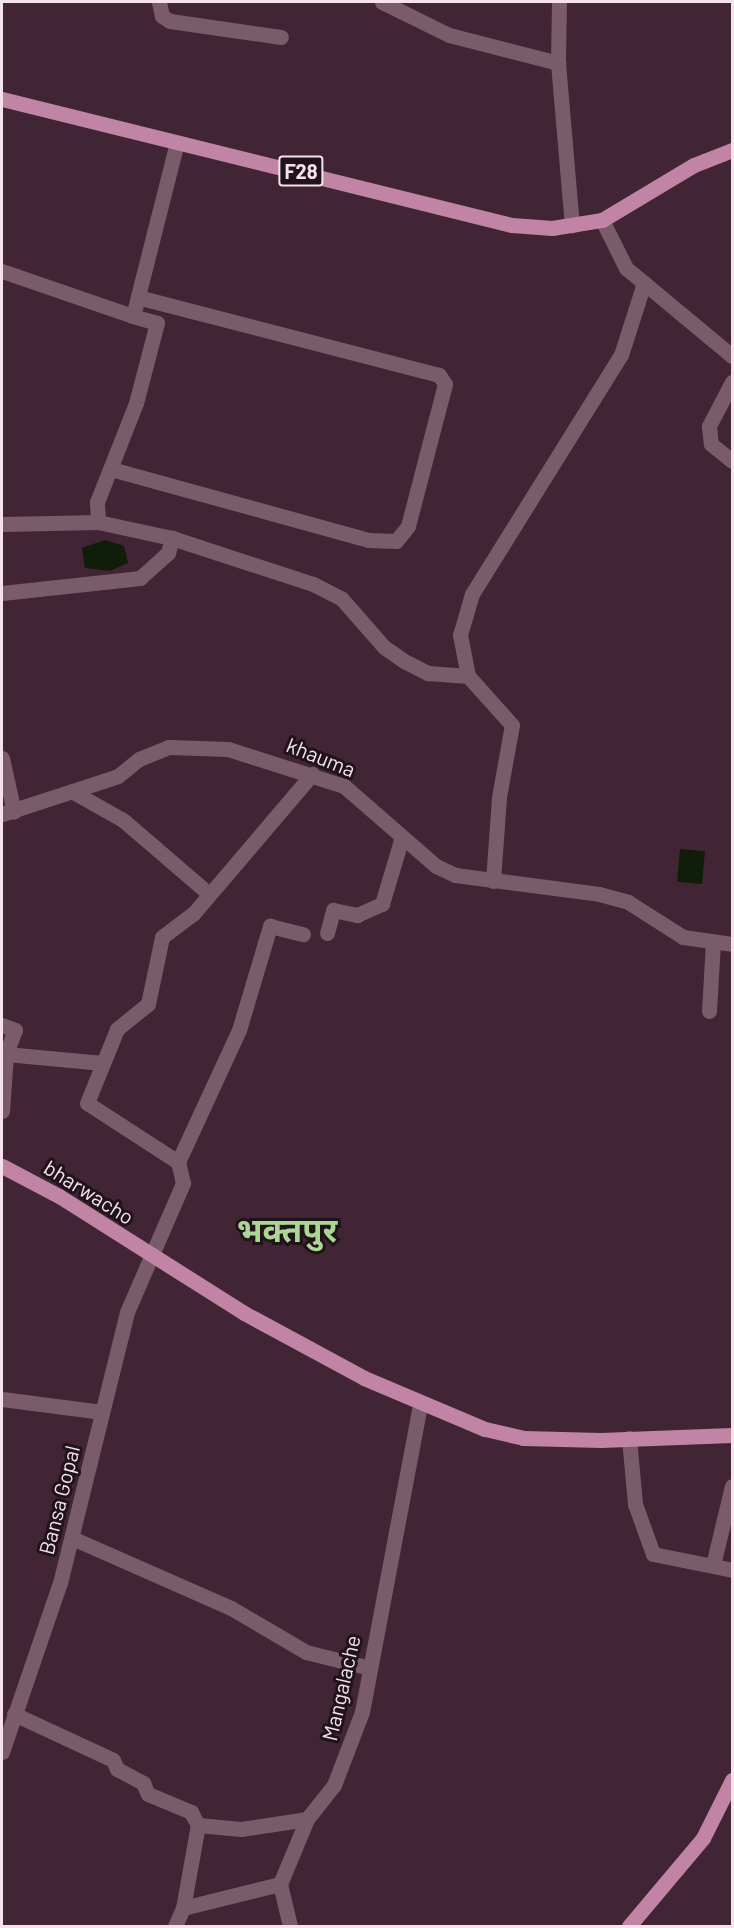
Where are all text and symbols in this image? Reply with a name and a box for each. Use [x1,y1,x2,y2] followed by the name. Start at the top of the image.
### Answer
[277,154,325,188] road number: F28
[283,732,359,782] street label: khauma
[40,1155,138,1229] street label: bharwacho
[237,1210,337,1250] district label: भक्तपुर
[33,1443,85,1557] street label: Bansa Gopal
[317,1633,365,1743] street label: Mangalache

